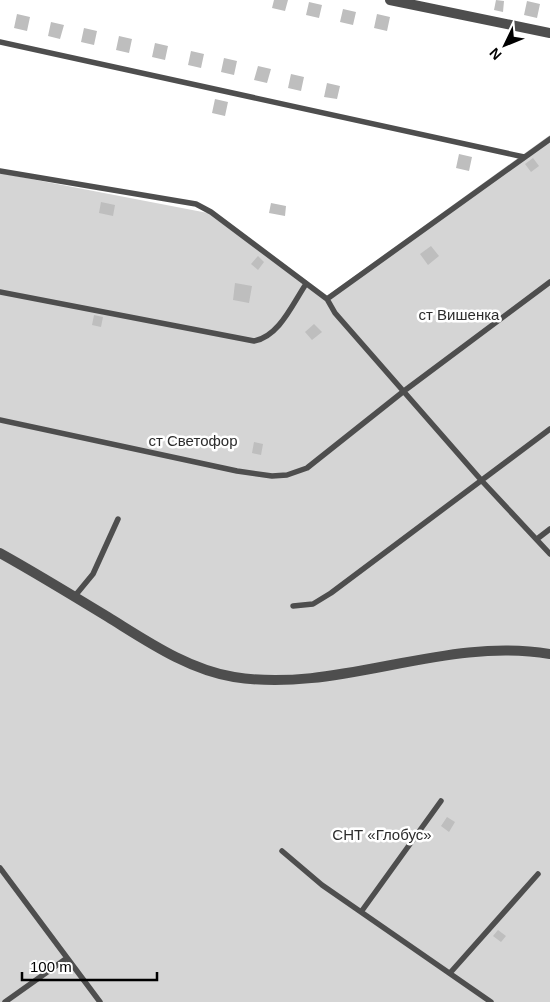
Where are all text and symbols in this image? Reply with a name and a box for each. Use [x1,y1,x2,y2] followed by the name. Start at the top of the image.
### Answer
[480,20,530,70] north arrow
[486,45,505,63] text: N
[419,306,500,323] park label: ст Вишенка
[148,432,238,449] park label: ст Светофор
[332,826,432,843] park label: СНТ «Глобус»
[22,950,158,982] scale bar
[30,958,72,975] text: 100 m

